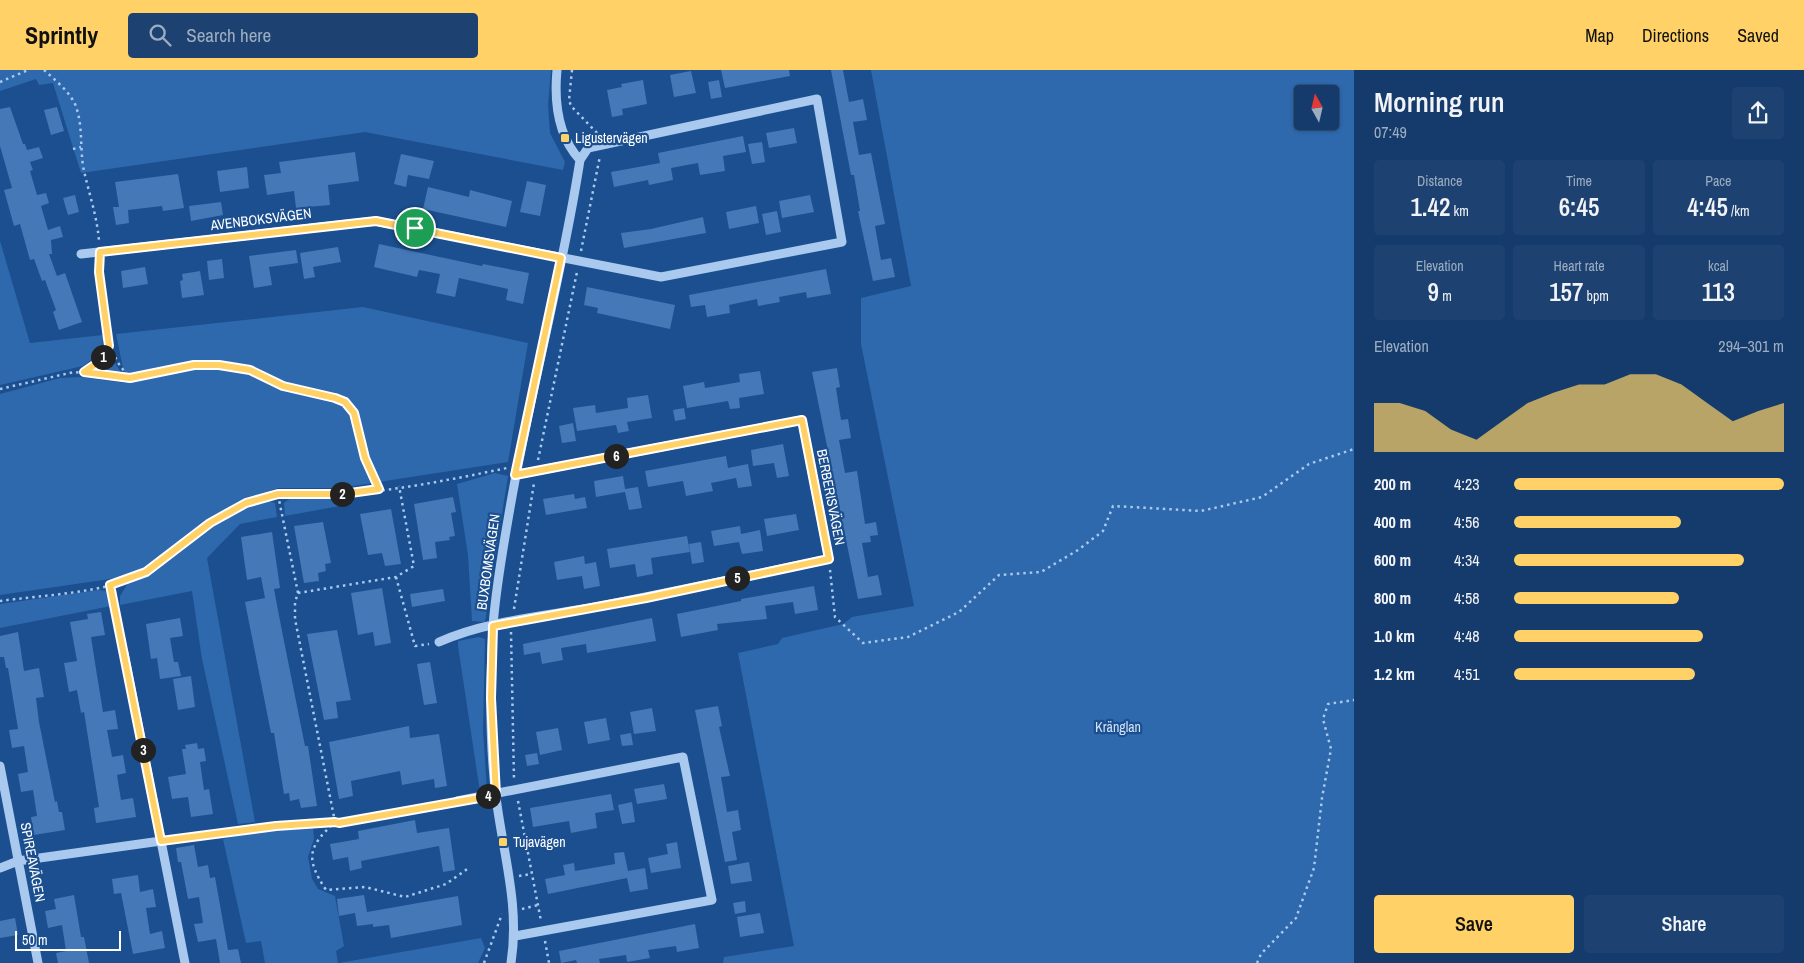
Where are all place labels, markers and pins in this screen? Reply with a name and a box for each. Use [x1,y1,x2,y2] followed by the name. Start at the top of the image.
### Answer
[575,129,648,147] place label: Ligustervägen
[559,132,571,144] marker: Ligustervägen
[394,207,436,249] pin
[90,344,116,370] pin: 1
[604,444,628,468] pin: 6
[330,482,354,506] pin: 2
[724,566,750,590] pin: 5
[130,738,156,762] pin: 3
[476,784,500,808] pin: 4
[513,833,566,851] place label: Tujavägen
[497,836,509,848] marker: Tujavägen

